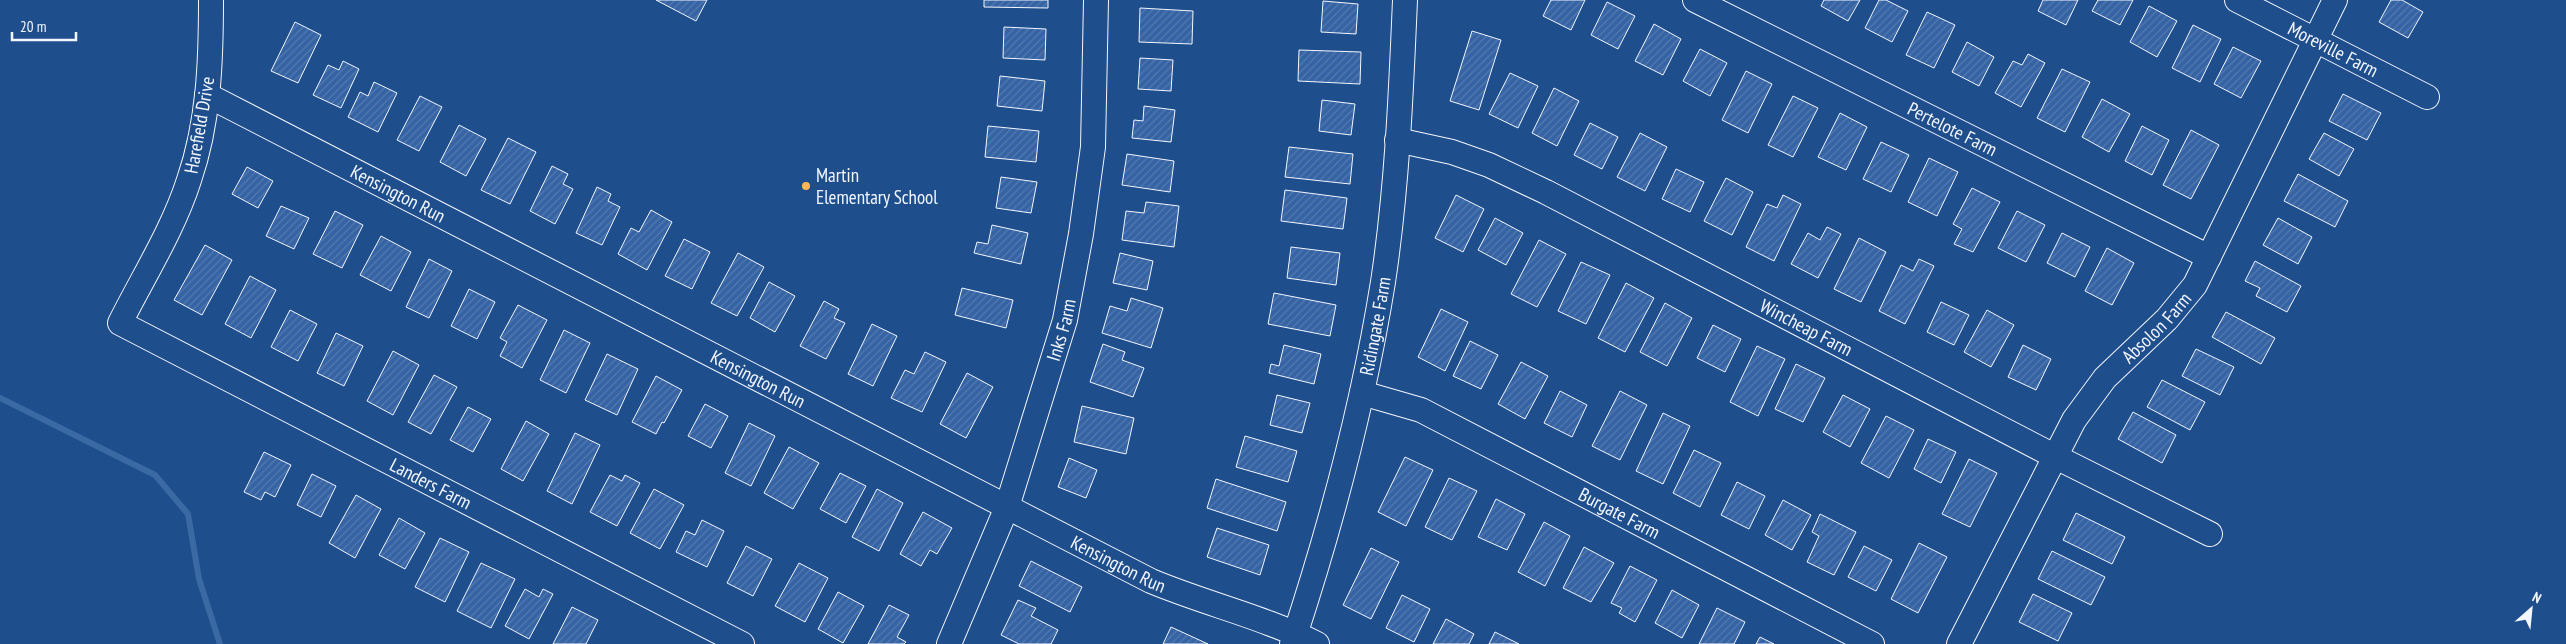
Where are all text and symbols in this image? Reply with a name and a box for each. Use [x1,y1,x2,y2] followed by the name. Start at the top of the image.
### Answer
[12,10,76,42] scale bar
[2284,16,2382,82] street label: Moreville Farm
[20,17,46,36] text: 20 m
[179,74,219,175] street label: Harefield Drive
[1904,96,2001,161] street label: Pertelote Farm
[347,159,450,228] street label: Kensington Run
[816,163,938,209] place label: Martin Elementary School
[800,180,812,192] marker: Martin Elementary School
[1354,275,1396,377] street label: Ridingate Farm
[2116,287,2196,368] street label: Absolon Farm
[1756,293,1857,361] street label: Wincheap Farm
[1041,297,1081,364] street label: Inks Farm
[707,344,810,413] street label: Kensington Run
[386,452,476,514] street label: Landers Farm
[1575,482,1664,544] street label: Burgate Farm
[1067,530,1169,598] street label: Kensington Run
[2506,584,2556,634] north arrow
[2529,588,2544,607] text: N

